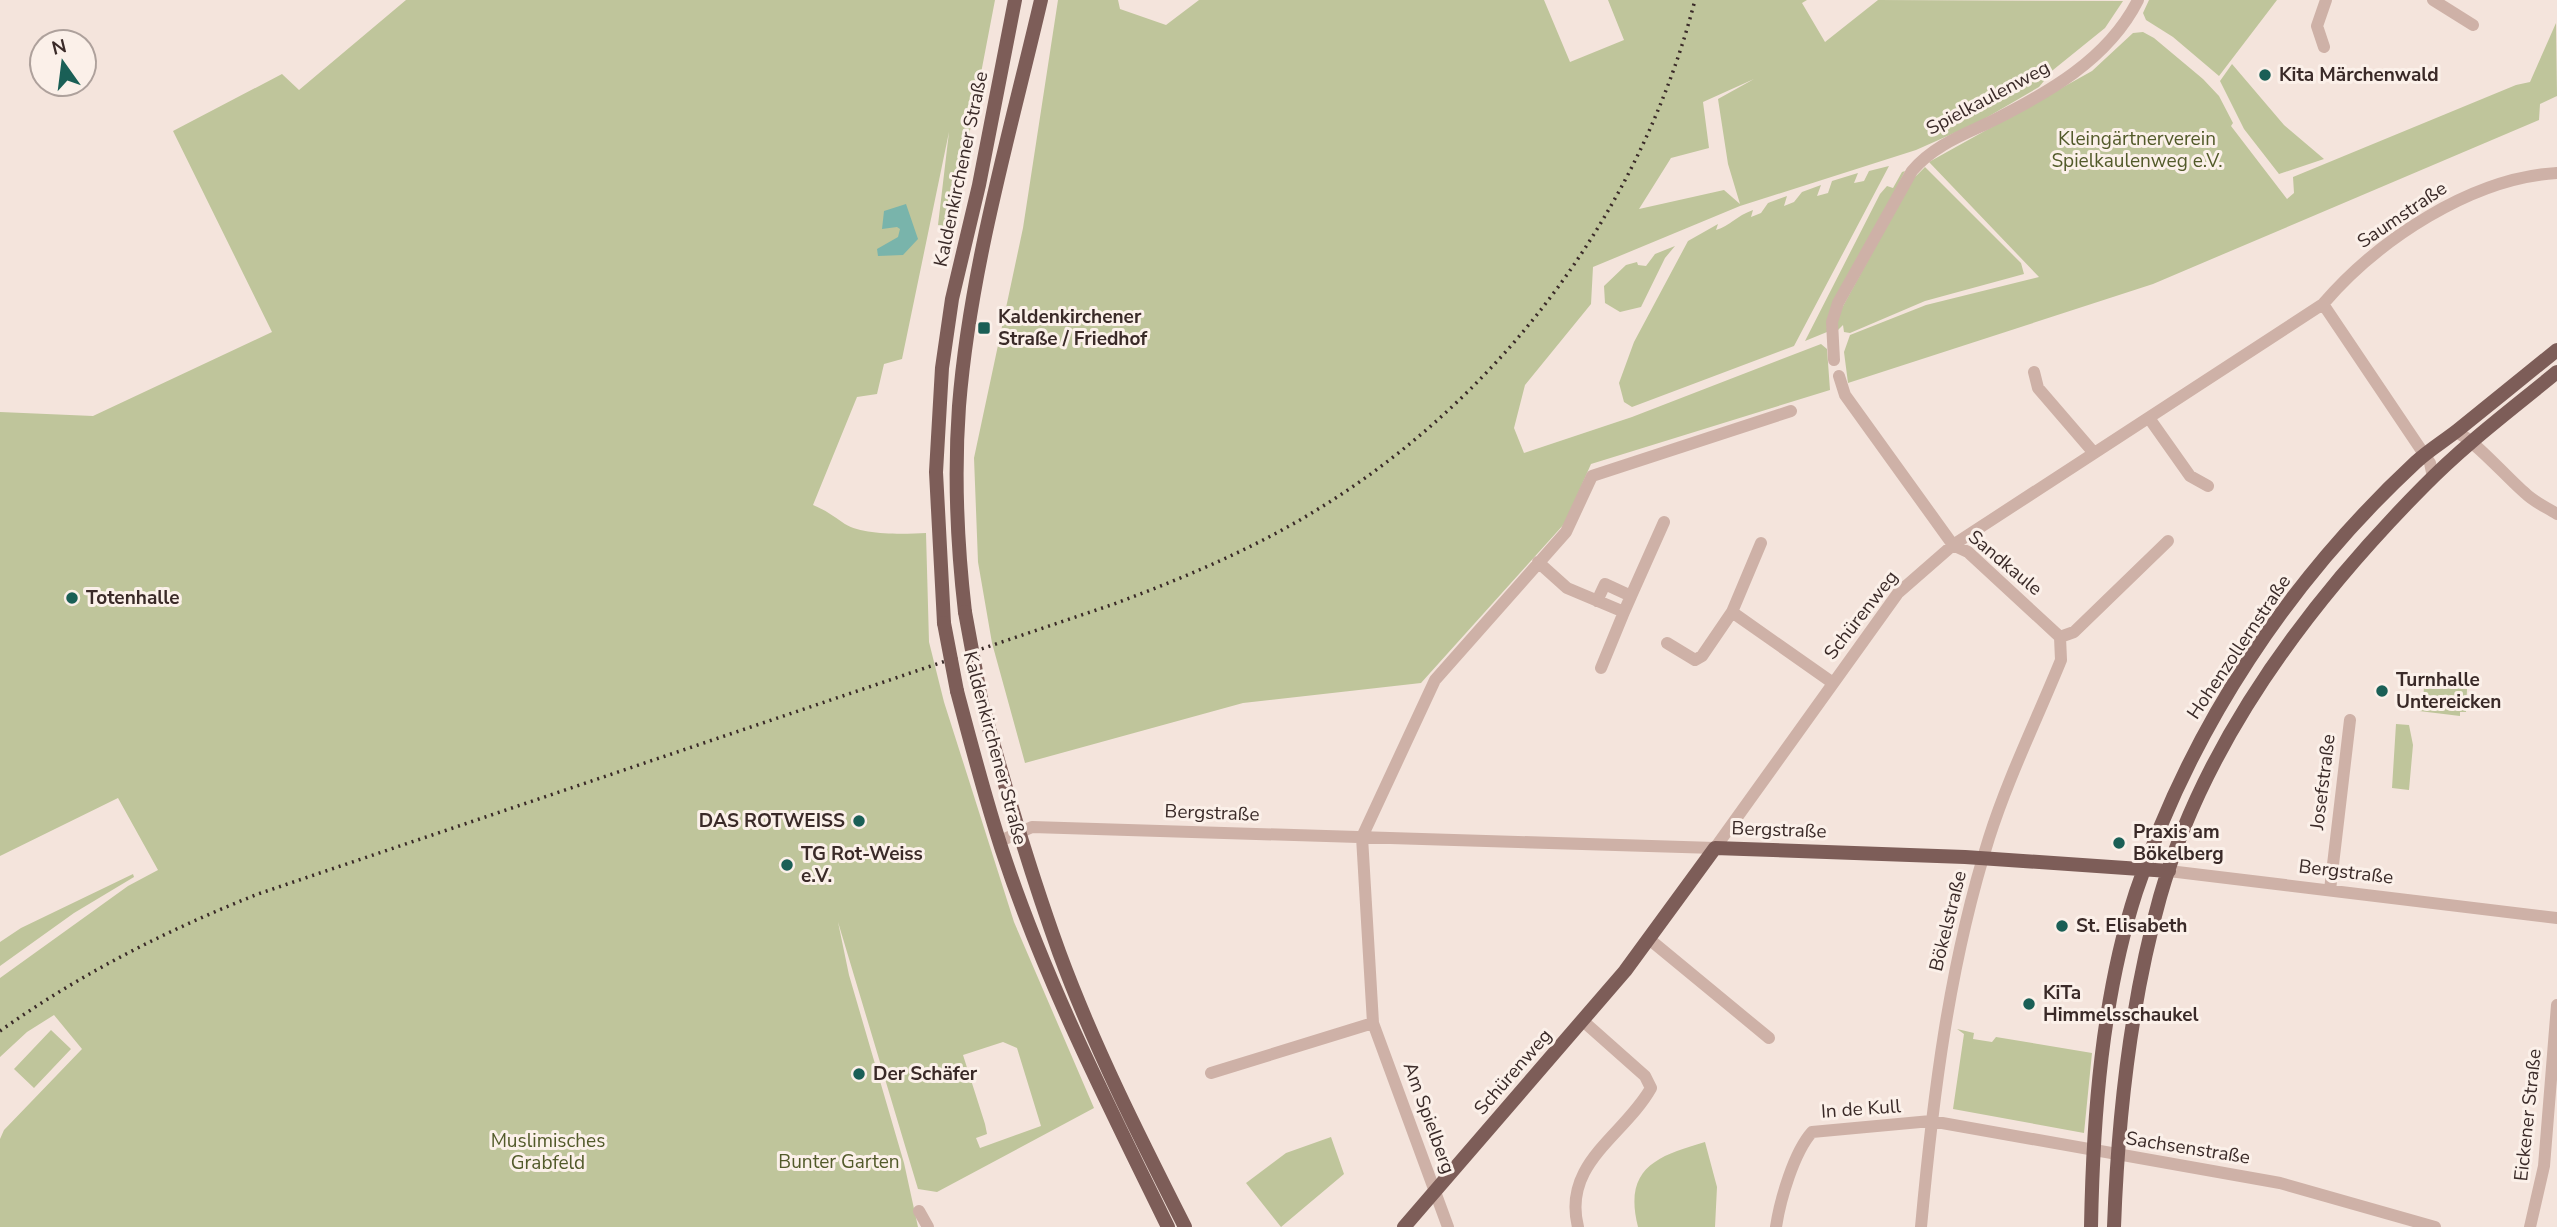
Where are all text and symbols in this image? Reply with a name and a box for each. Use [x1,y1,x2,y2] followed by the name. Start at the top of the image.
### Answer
[28,28,98,98] north arrow
[49,33,69,62] text: N
[1922,54,2054,142] street label: Spielkaulenweg
[2279,62,2439,88] place label: Kita Märchenwald
[2257,67,2273,83] marker: Kita Märchenwald
[928,69,994,269] street label: Kaldenkirchener Straße
[2051,126,2223,174] park label: Kleingärtnerverein Spielkaulenweg e.V.
[2352,175,2452,255] street label: Saumstraße
[998,304,1148,352] place label: Kaldenkirchener Straße / Friedhof
[976,320,992,336] marker: Kaldenkirchener Straße / Friedhof
[1962,524,2048,602] street label: Sandkaule
[1818,565,1904,665] street label: Schürenweg
[2181,570,2297,724] street label: Hohenzollernstraße
[86,585,180,611] place label: Totenhalle
[64,590,80,606] marker: Totenhalle
[957,648,1033,848] street label: Kaldenkirchener Straße
[2396,667,2501,715] place label: Turnhalle Untereicken
[2374,683,2390,699] marker: Turnhalle Untereicken
[2304,733,2342,832] street label: Josefstraße
[1164,798,1260,828] street label: Bergstraße
[699,808,845,834] place label: DAS ROTWEISS
[851,813,867,829] marker: DAS ROTWEISS
[1731,815,1827,845] street label: Bergstraße
[2133,819,2224,867] place label: Praxis am Bökelberg
[2111,835,2127,851] marker: Praxis am Bökelberg
[801,841,923,889] place label: TG Rot-Weiss e.V.
[2297,853,2395,891] street label: Bergstraße
[779,857,795,873] marker: TG Rot-Weiss e.V.
[1923,868,1973,974] street label: Bökelstraße
[2076,913,2187,939] place label: St. Elisabeth
[2054,918,2070,934] marker: St. Elisabeth
[2043,980,2199,1028] place label: KiTa Himmelsschaukel
[2021,996,2037,1012] marker: KiTa Himmelsschaukel
[1468,1023,1558,1121] street label: Schürenweg
[2508,1047,2548,1183] street label: Eickener Straße
[1397,1059,1461,1177] street label: Am Spielberg
[873,1061,978,1087] place label: Der Schäfer
[851,1066,867,1082] marker: Der Schäfer
[1820,1093,1902,1125] street label: In de Kull
[2124,1125,2252,1171] street label: Sachsenstraße
[491,1128,605,1176] park label: Muslimisches Grabfeld
[778,1149,900,1175] park label: Bunter Garten

